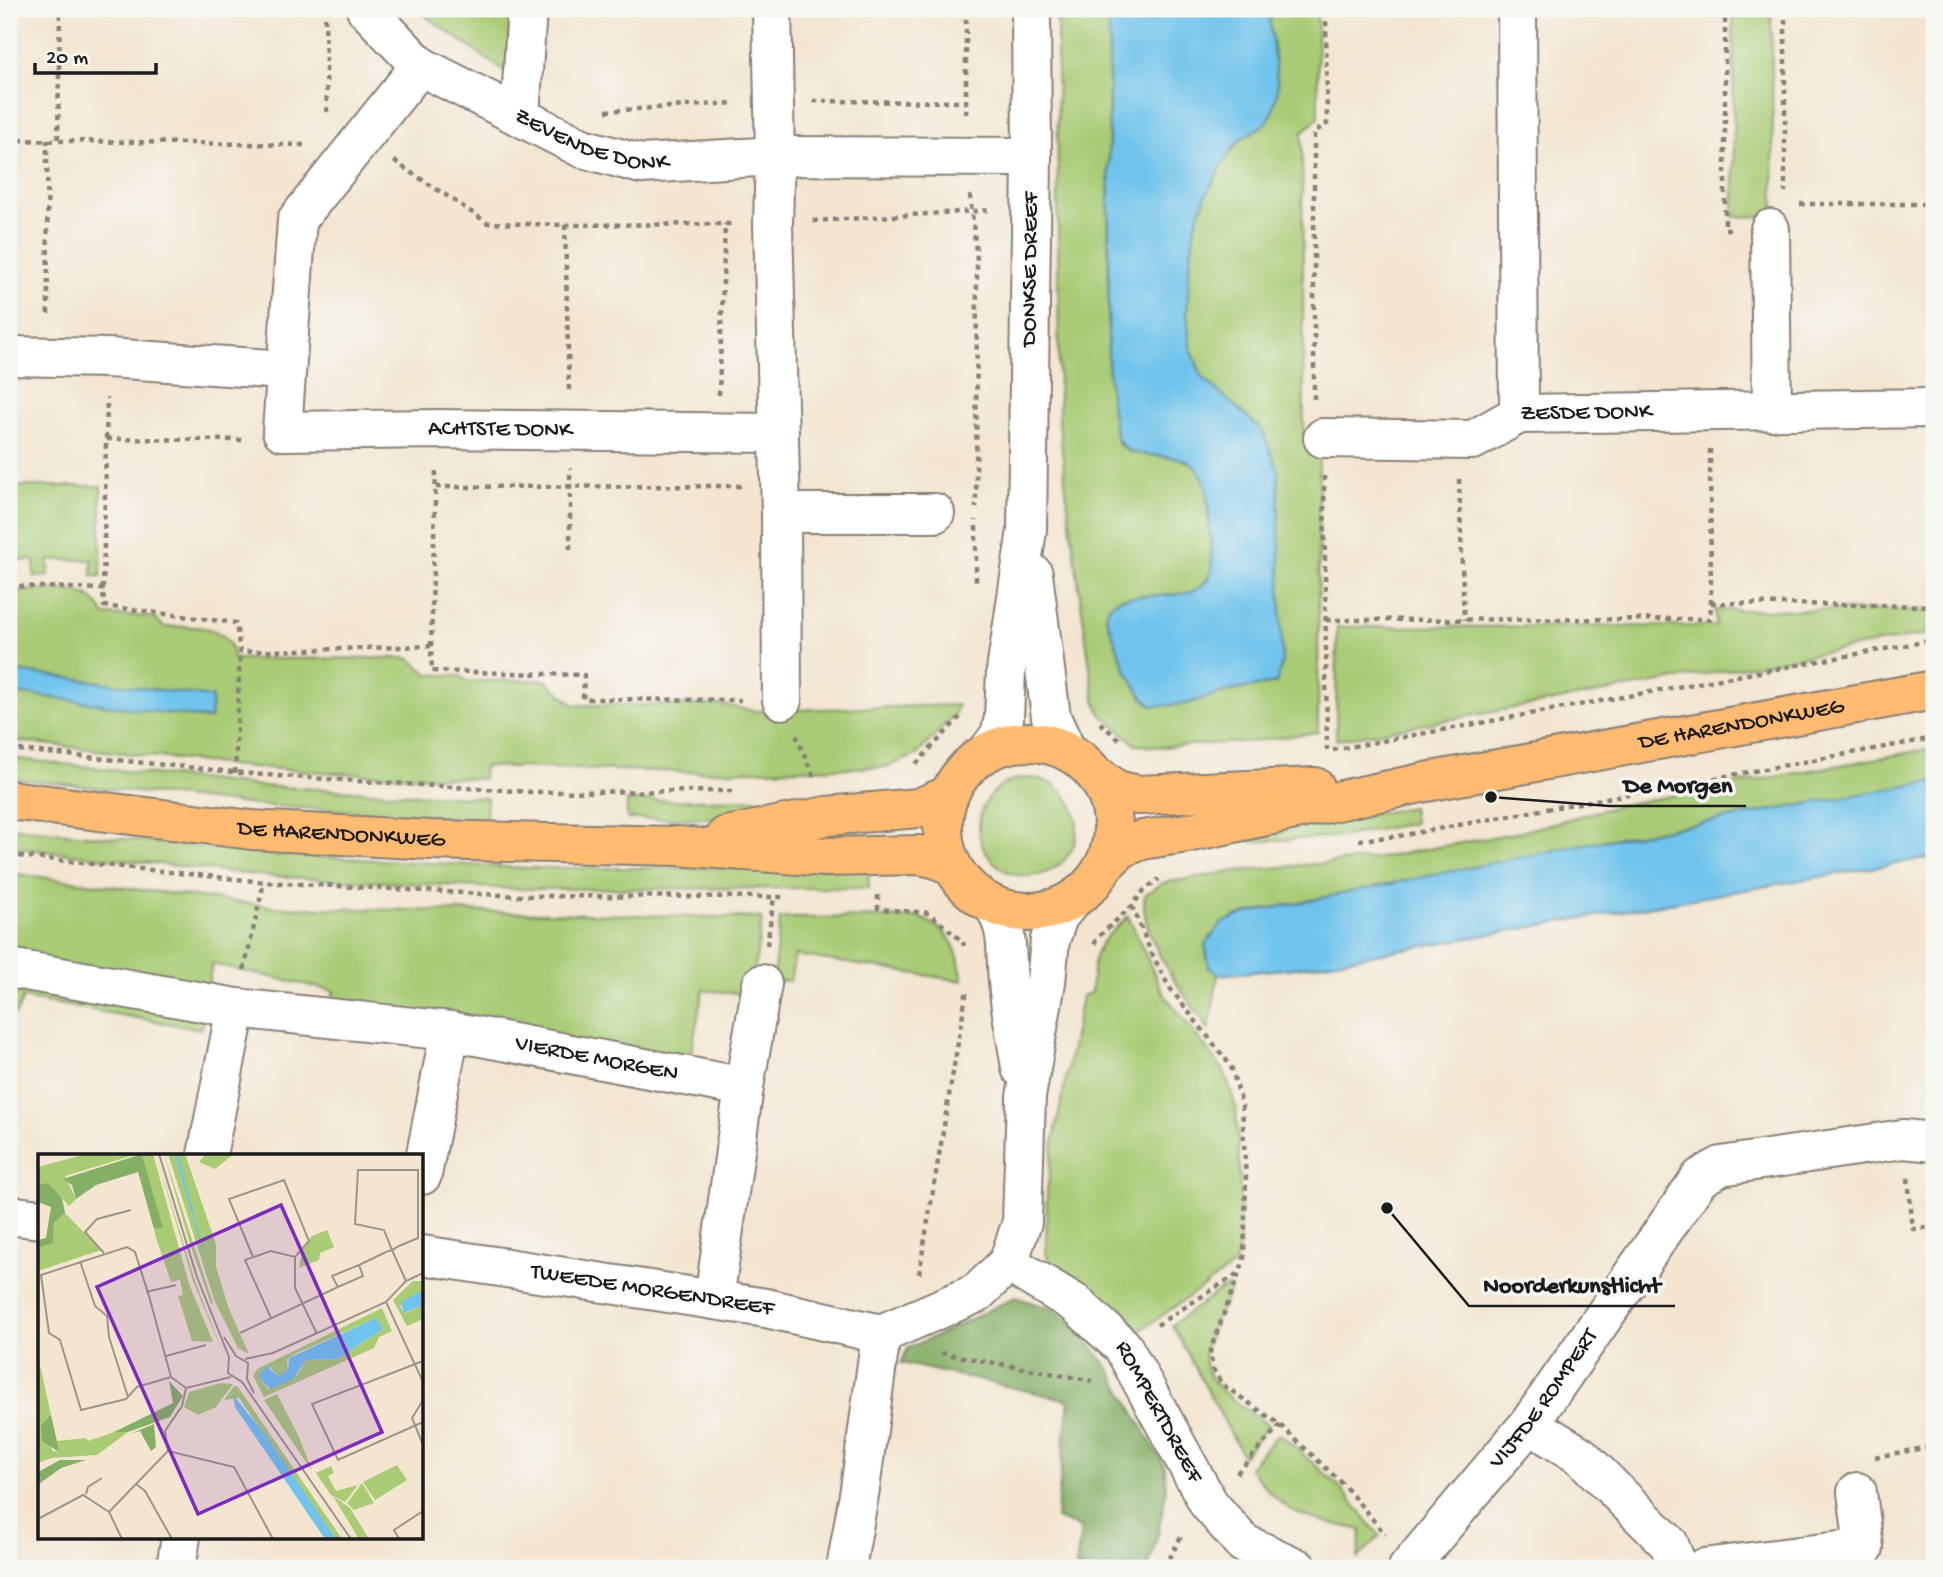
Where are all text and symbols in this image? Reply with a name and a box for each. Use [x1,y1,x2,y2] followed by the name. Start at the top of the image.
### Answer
[35,32,156,76] scale bar
[46,47,88,72] text: 20 m
[510,103,672,177] street label: ZEVENDE DONK
[1016,190,1045,349] street label: DONKSE DREEF
[1520,399,1654,427] street label: ZESDE DONK
[428,415,574,444] street label: ACHTSTE DONK
[1635,693,1848,757] street label: DE HARENDONKWEG
[1609,761,1746,806] callout: De Morgen
[1622,773,1733,802] text: De Morgen
[234,815,447,854] street label: DE HARENDONKWEG
[512,1030,680,1088] street label: VIERDE MORGEN
[38,1154,424,1538] inset map
[527,1258,778,1323] street label: TWEEDE MORGENDREEF
[1469,1261,1675,1306] callout: Noorderkunstlicht
[1483,1273,1663,1302] text: Noorderkunstlicht
[1483,1323,1605,1475] street label: VIJFDE ROMPERT
[1109,1336,1209,1488] street label: ROMPERTDREEF

